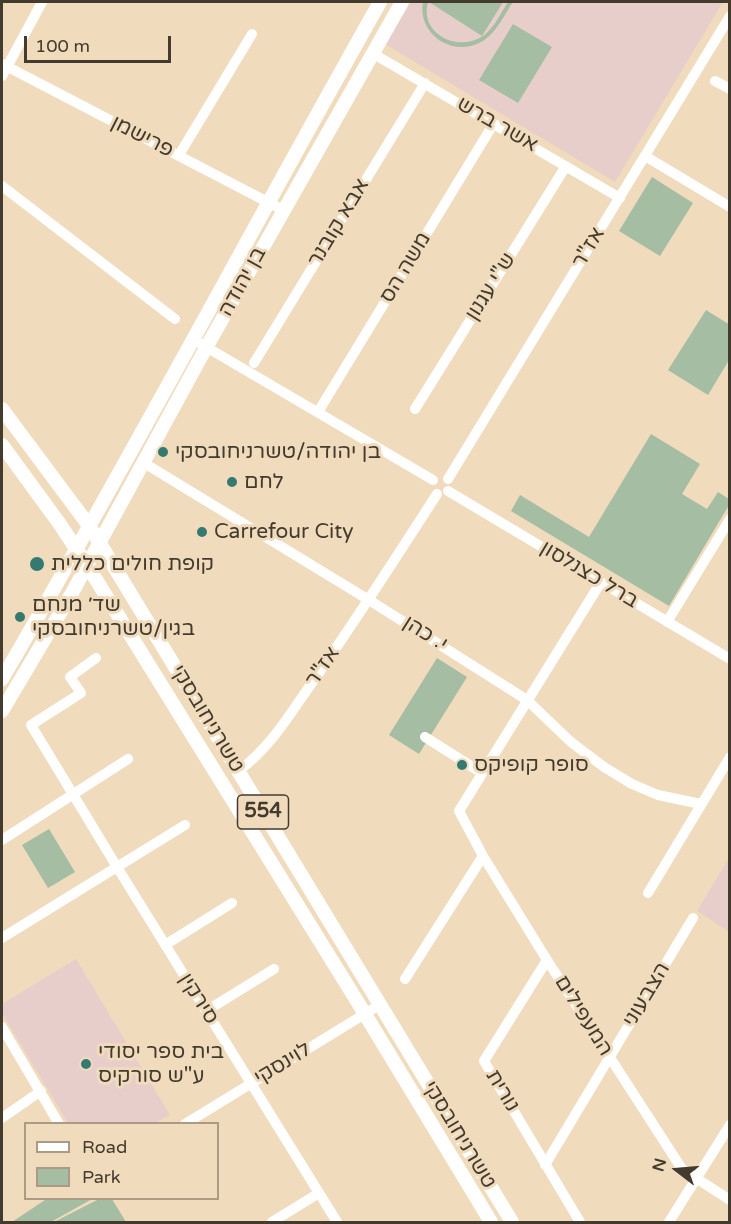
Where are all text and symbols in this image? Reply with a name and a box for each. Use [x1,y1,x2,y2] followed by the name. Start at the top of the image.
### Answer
[27,24,174,62] scale bar
[35,35,90,57] text: 100 m
[452,92,542,158] street label: אשר ברש
[106,111,178,163] street label: פרישמן
[303,174,375,272] street label: אבא קובנר
[567,223,611,273] street label: אז"ר
[375,228,437,308] street label: משה הס
[214,243,272,321] street label: בן יהודה
[460,249,522,325] street label: ש"י עגנון
[175,439,381,465] place label: בן יהודה/טשרניחובסקי
[156,445,170,459] marker: בן יהודה/טשרניחובסקי
[244,469,284,495] place label: לחם
[225,475,239,489] marker: לחם
[214,519,354,545] place label: Carrefour City
[195,525,209,539] marker: Carrefour City
[535,536,643,614] street label: ברל כצנלסון
[51,551,214,577] place label: קופת חולים כללית
[28,555,46,573] marker: קופת חולים כללית
[32,592,195,642] place label: שד׳ מנחם בגין/טשרניחובסקי
[13,610,27,624] marker: שד׳ מנחם בגין/טשרניחובסקי
[398,611,452,657] street label: י. כהן
[300,642,346,692] street label: אז"ר
[165,661,249,777] street label: טשרניחובסקי
[474,752,589,778] place label: סופר קופיקס
[455,758,469,772] marker: סופר קופיקס
[238,795,288,829] road number: 554
[618,958,676,1032] street label: הצבעוני
[173,969,223,1029] street label: סירקין
[548,971,618,1061] street label: המעפילים
[250,1037,316,1091] street label: לוינסקי
[98,1039,224,1089] place label: בית ספר יסודי ע"ש סורקיס
[79,1057,93,1071] marker: בית ספר יסודי ע"ש סורקיס
[480,1065,524,1117] street label: נורית
[417,1077,501,1193] street label: טשרניחובסקי
[24,1122,219,1200] legend
[82,1136,127,1158] text: Road
[647,1140,707,1200] north arrow
[648,1156,671,1174] text: N
[82,1166,120,1188] text: Park

